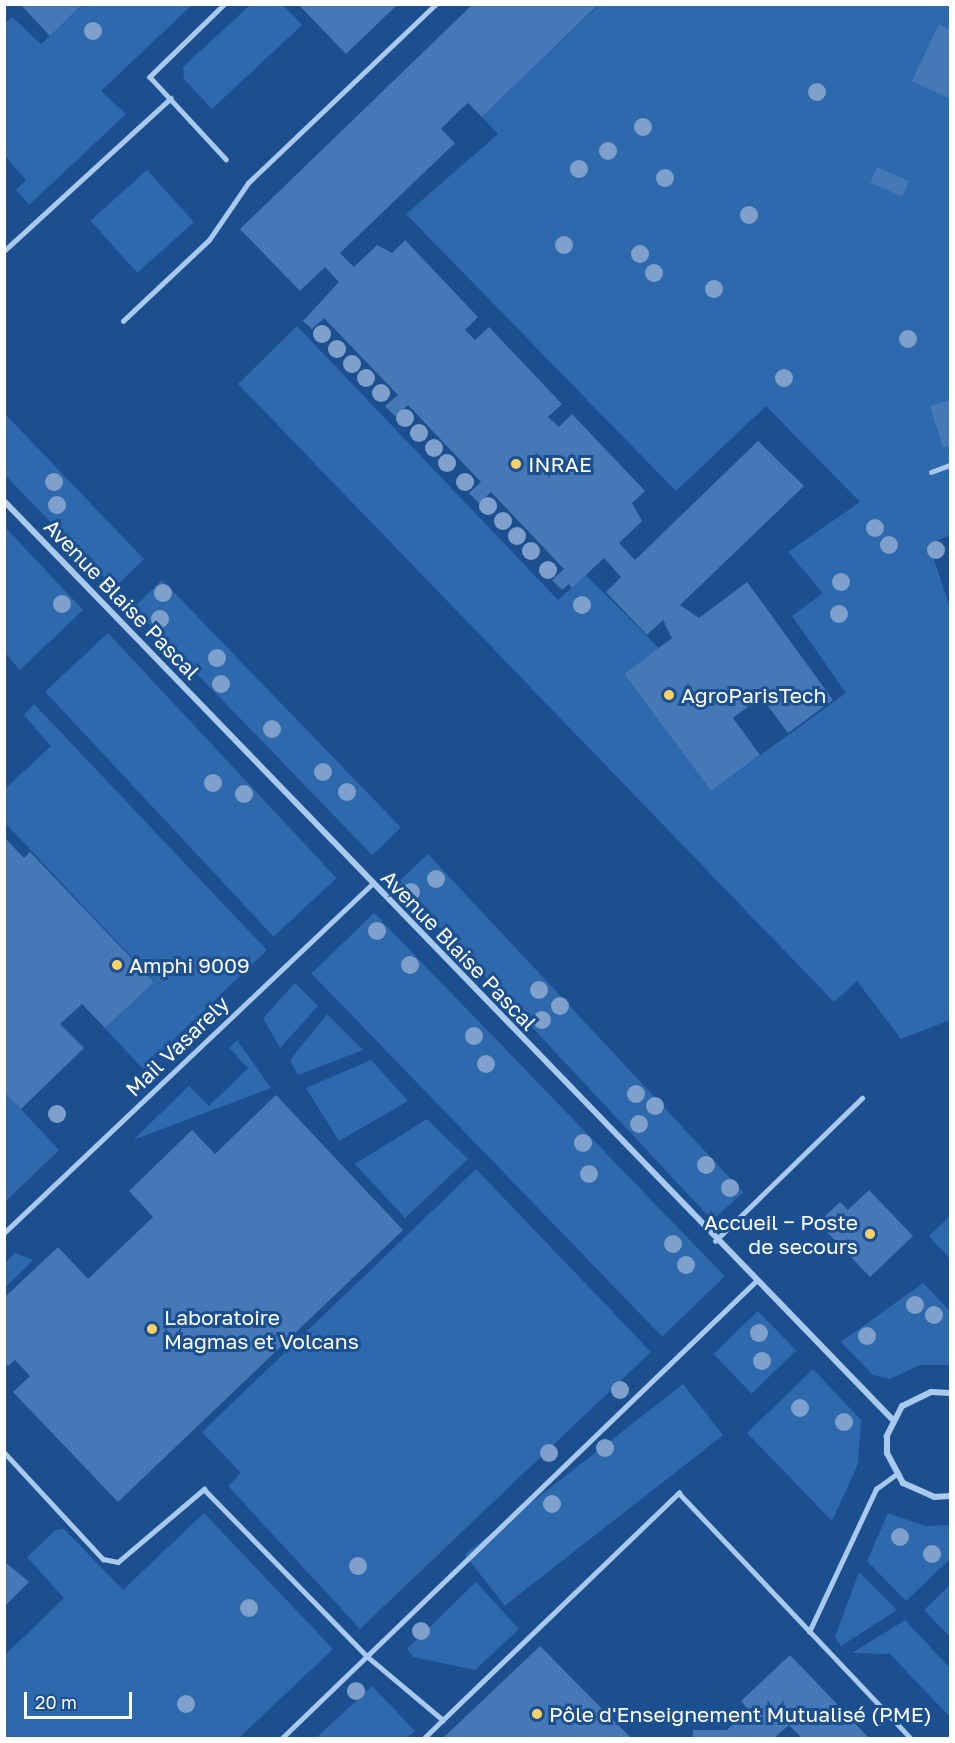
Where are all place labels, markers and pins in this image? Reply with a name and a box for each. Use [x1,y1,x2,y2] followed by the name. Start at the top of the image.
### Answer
[528,451,592,477] place label: INRAE
[509,457,523,471] marker: INRAE
[681,682,826,708] place label: AgroParisTech
[662,688,676,702] marker: AgroParisTech
[129,952,250,978] place label: Amphi 9009
[110,958,124,972] marker: Amphi 9009
[704,1209,858,1259] place label: Accueil − Poste de secours
[863,1227,877,1241] marker: Accueil − Poste de secours
[164,1304,359,1354] place label: Laboratoire Magmas et Volcans
[145,1322,159,1336] marker: Laboratoire Magmas et Volcans
[549,1701,932,1727] place label: Pôle d'Enseignement Mutualisé (PME)
[530,1707,544,1721] marker: Pôle d'Enseignement Mutualisé (PME)

